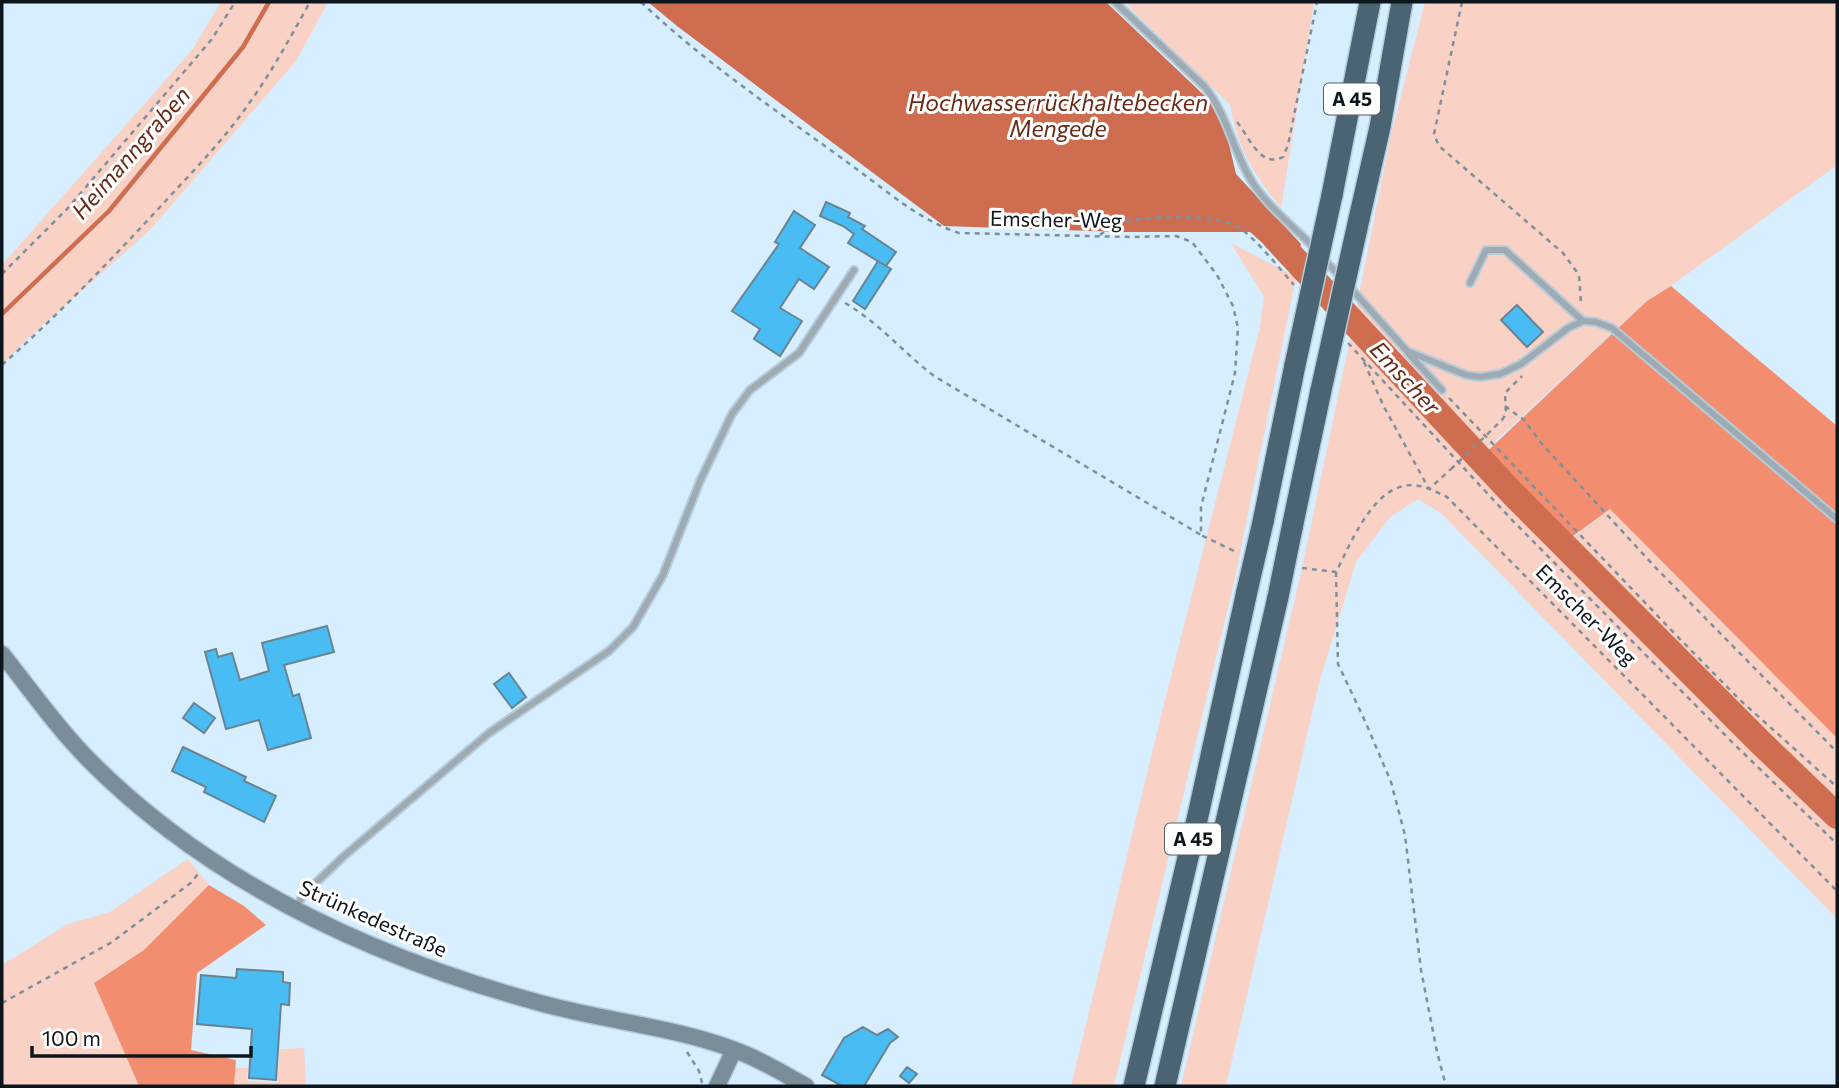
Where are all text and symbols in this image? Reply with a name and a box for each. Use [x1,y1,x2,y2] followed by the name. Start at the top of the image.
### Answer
[65,80,195,224] water label: Heimanngraben
[1324,83,1380,114] road number: A 45
[908,88,1208,142] water label: Hochwasserrückhaltebecken Mengede
[990,205,1122,232] street label: Emscher-Weg
[1365,335,1447,420] water label: Emscher
[1531,558,1643,670] street label: Emscher-Weg
[1165,824,1221,854] road number: A 45
[296,874,451,961] street label: Strünkedestraße
[32,1014,250,1058] scale bar
[42,1025,101,1050] text: 100 m

